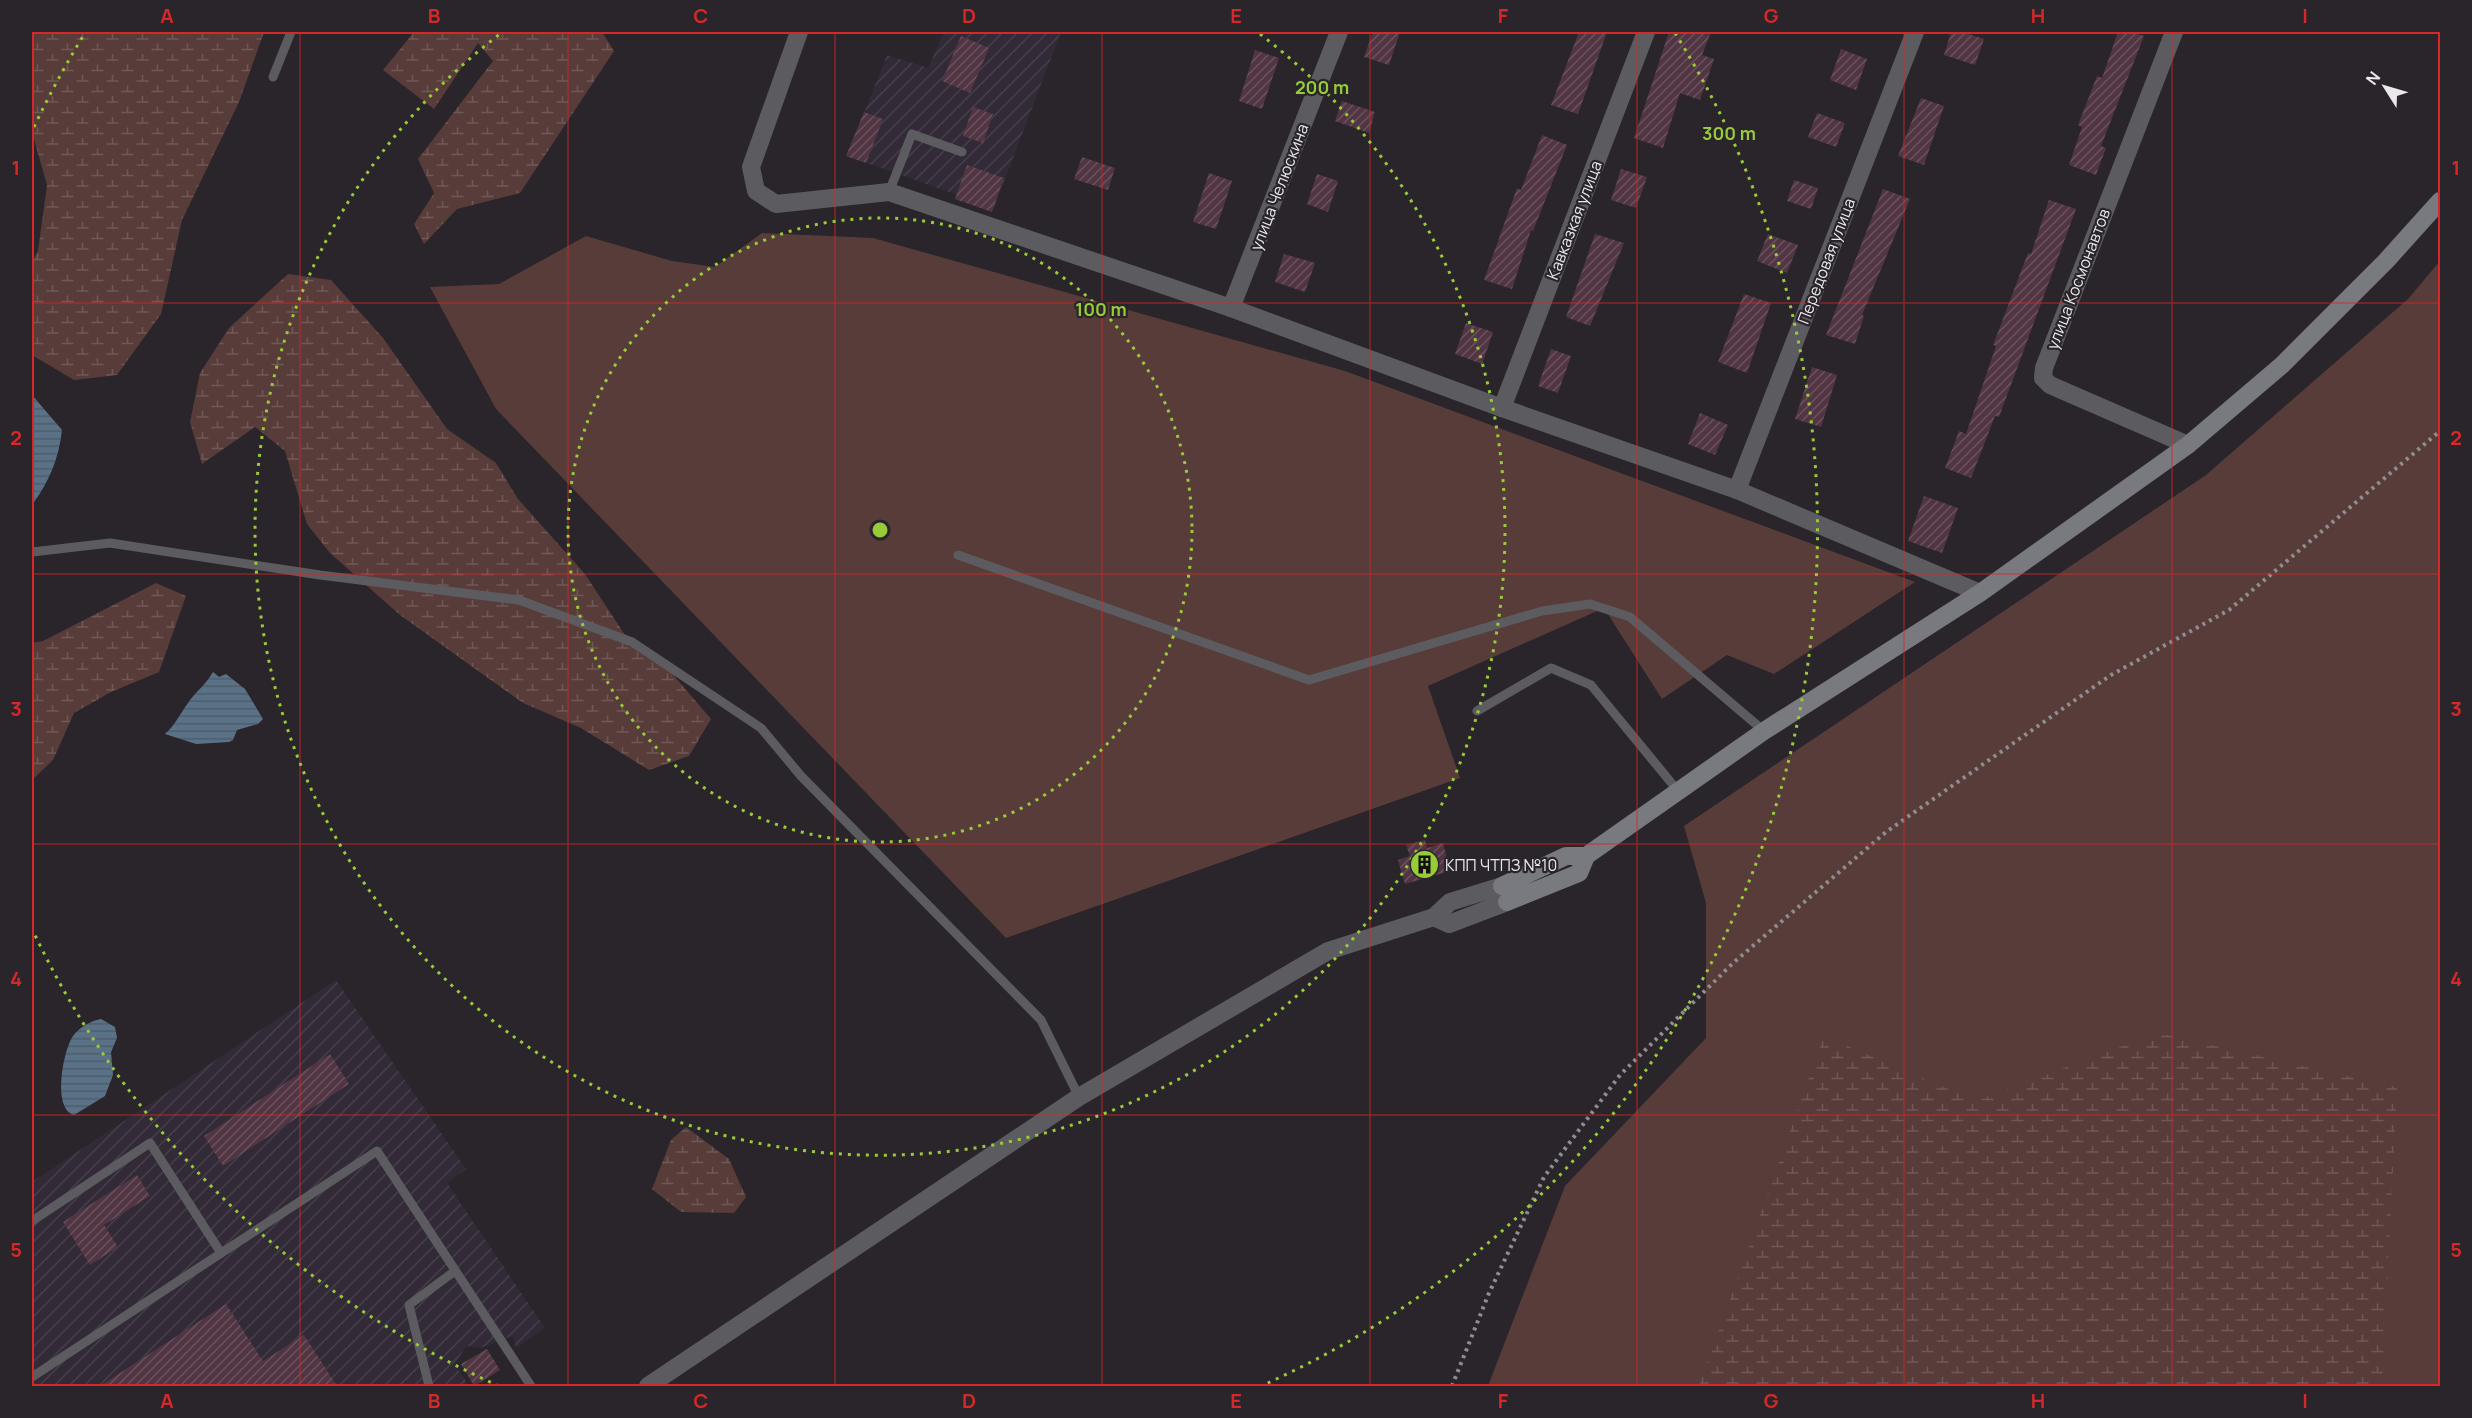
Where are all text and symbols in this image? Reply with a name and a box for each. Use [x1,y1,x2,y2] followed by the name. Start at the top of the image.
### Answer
[160,2,174,29] text: A
[428,2,441,29] text: B
[694,2,708,29] text: C
[962,2,976,29] text: D
[1230,2,1242,29] text: E
[1498,2,1509,29] text: F
[1764,2,1779,29] text: G
[2031,2,2045,29] text: H
[2302,2,2308,29] text: I
[2355,57,2415,117] north arrow
[2361,67,2385,89] text: N
[1295,75,1349,99] text: 200 m
[1245,120,1313,254] street label: улица Челюскина
[1702,121,1756,145] text: 300 m
[12,154,20,181] text: 1
[2452,154,2460,181] text: 1
[1541,157,1607,283] street label: Кавказкая улица
[1792,195,1860,327] street label: Передовая улица
[2041,205,2115,352] street label: улица Космонавтов
[1075,297,1127,321] text: 100 m
[10,424,22,451] text: 2
[2450,424,2462,451] text: 2
[870,520,890,540] centre of rings
[10,695,22,722] text: 3
[2450,695,2462,722] text: 3
[1408,849,1440,881] building icon: КПП ЧТПЗ №10
[1445,854,1557,876] place label: КПП ЧТПЗ №10
[10,965,22,992] text: 4
[2450,965,2462,992] text: 4
[10,1236,22,1263] text: 5
[2450,1236,2462,1263] text: 5
[160,1387,174,1414] text: A
[428,1387,441,1414] text: B
[694,1387,708,1414] text: C
[962,1387,976,1414] text: D
[1230,1387,1242,1414] text: E
[1498,1387,1509,1414] text: F
[1764,1387,1779,1414] text: G
[2031,1387,2045,1414] text: H
[2302,1387,2308,1414] text: I

